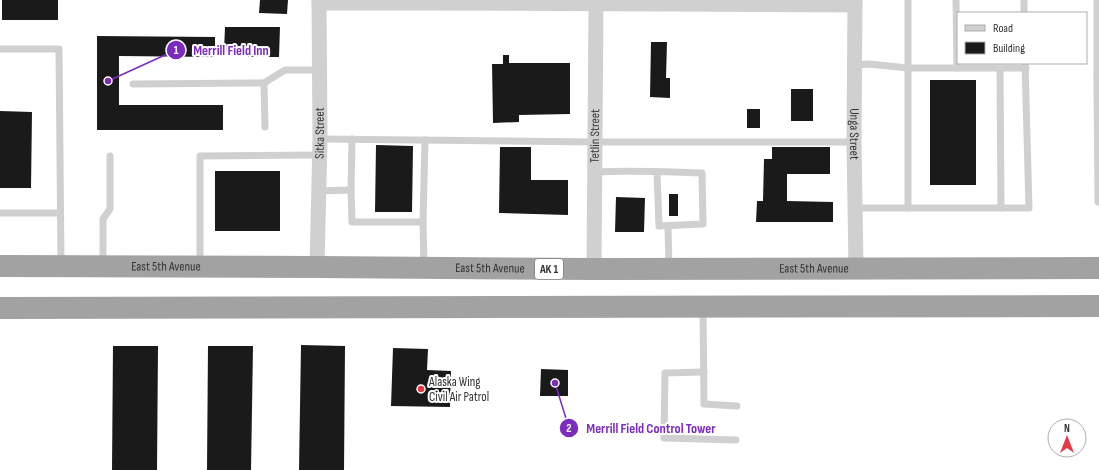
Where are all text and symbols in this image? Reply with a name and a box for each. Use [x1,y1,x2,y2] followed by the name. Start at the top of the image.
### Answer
[957,12,1087,64] legend
[993,21,1013,36] text: Road
[166,37,277,63] callout: Merrill Field Inn
[993,41,1025,56] text: Building
[193,42,269,59] text: Merrill Field Inn
[174,43,179,58] text: 1
[312,107,328,159] street label: Sitka Street
[846,108,862,160] street label: Unga Street
[587,109,603,163] street label: Tetlin Street
[131,258,201,275] street label: East 5th Avenue
[535,259,563,279] road number: AK 1
[455,260,525,277] street label: East 5th Avenue
[779,260,849,277] street label: East 5th Avenue
[428,374,489,405] place label: Alaska Wing Civil Air Patrol
[416,384,426,394] marker: Alaska Wing Civil Air Patrol
[559,415,724,441] callout: Merrill Field Control Tower
[1047,418,1087,458] north arrow
[586,420,716,437] text: Merrill Field Control Tower
[566,421,572,436] text: 2
[1064,422,1070,435] text: N

